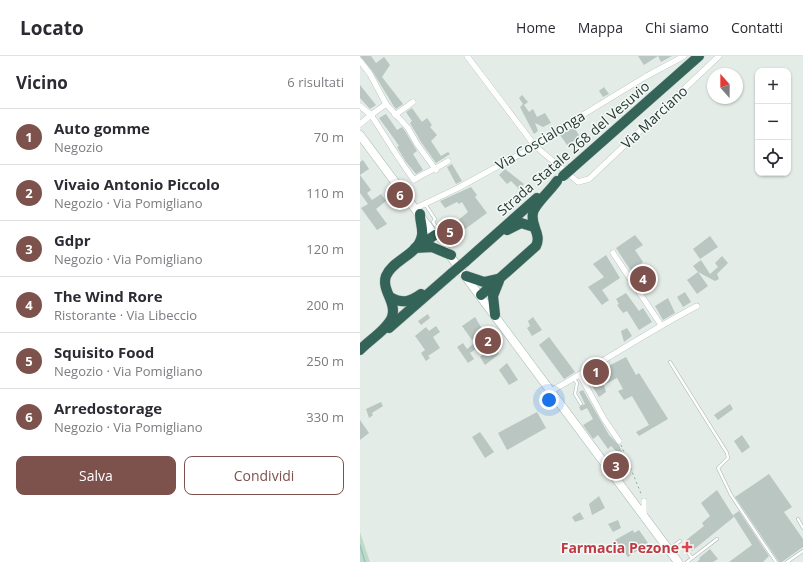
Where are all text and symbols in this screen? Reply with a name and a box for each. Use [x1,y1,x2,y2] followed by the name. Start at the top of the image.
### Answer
[20,15,84,41] text: Locato
[516,18,556,37] text: Home
[578,18,623,37] text: Mappa
[645,18,709,37] text: Chi siamo
[731,18,783,37] text: Contatti
[707,68,743,104] north arrow
[755,68,791,176] map controls
[755,68,791,104] button: +
[16,71,68,94] text: Vicino
[287,73,344,91] text: 6 risultati
[493,77,653,219] street label: Strada Statale 268 del Vesuvio
[617,81,691,153] street label: Via Marciano
[755,104,791,140] button: −
[492,106,588,174] street label: Via Coscialonga
[54,118,150,138] text: Auto gomme
[25,128,33,146] text: 1
[314,128,344,146] text: 70 m
[54,138,103,156] text: Negozio
[755,140,791,176] button: locate
[54,174,220,194] text: Vivaio Antonio Piccolo
[387,180,413,210] pin: 6
[25,184,33,202] text: 2
[306,184,344,202] text: 110 m
[54,194,203,212] text: Negozio · Via Pomigliano
[437,217,463,247] pin: 5
[54,230,91,250] text: Gdpr
[25,240,33,258] text: 3
[306,240,344,258] text: 120 m
[54,250,203,268] text: Negozio · Via Pomigliano
[630,264,656,294] pin: 4
[54,286,163,306] text: The Wind Rore
[25,296,33,314] text: 4
[306,296,344,314] text: 200 m
[54,306,197,324] text: Ristorante · Via Libeccio
[475,326,501,356] pin: 2
[54,342,154,362] text: Squisito Food
[25,352,33,370] text: 5
[306,352,344,370] text: 250 m
[583,357,609,387] pin: 1
[54,362,203,380] text: Negozio · Via Pomigliano
[539,390,559,410] your location
[54,398,162,418] text: Arredostorage
[25,408,33,426] text: 6
[306,408,344,426] text: 330 m
[54,418,203,436] text: Negozio · Via Pomigliano
[603,451,629,481] pin: 3
[16,456,176,495] button: Salva
[184,456,344,495] button: Condividi
[561,538,679,557] place label: Farmacia Pezone
[682,542,692,552] marker: Farmacia Pezone

